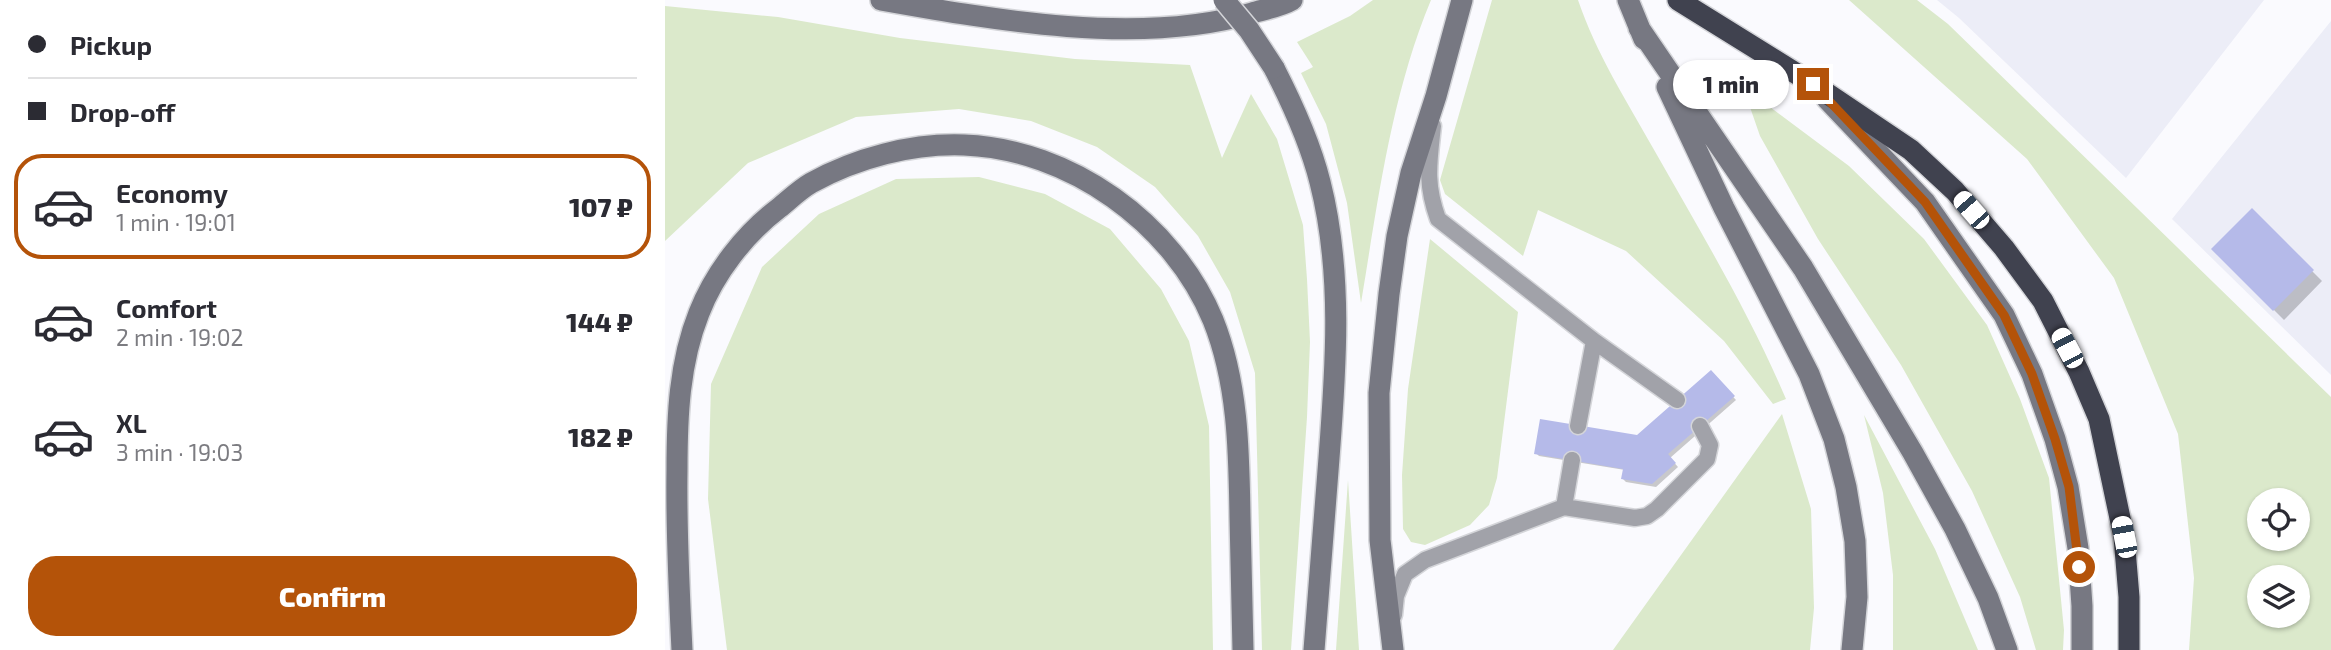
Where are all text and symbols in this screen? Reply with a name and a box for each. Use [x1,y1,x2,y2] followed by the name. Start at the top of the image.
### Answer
[70,29,152,60] text: Pickup
[1673,60,1789,108] callout: 1 min
[1797,68,1829,100] route end
[1703,70,1759,98] text: 1 min
[70,96,175,127] text: Drop-off
[32,175,95,238] icon: car
[116,177,228,208] text: Economy
[1950,187,1993,233] car
[569,191,633,222] text: 107 ₽
[116,208,236,236] text: 1 min · 19:01
[32,290,95,353] icon: car
[116,292,217,323] text: Comfort
[566,306,633,337] text: 144 ₽
[116,323,244,351] text: 2 min · 19:02
[2048,325,2087,371] car
[32,405,95,468] icon: car
[116,407,147,438] text: XL
[568,421,633,452] text: 182 ₽
[116,438,243,466] text: 3 min · 19:03
[2247,488,2310,628] map controls
[2247,488,2310,551] button: locate
[2110,514,2139,560] car
[2063,551,2095,583] route start
[28,556,637,636] button: Confirm
[2247,565,2310,628] button: layers

